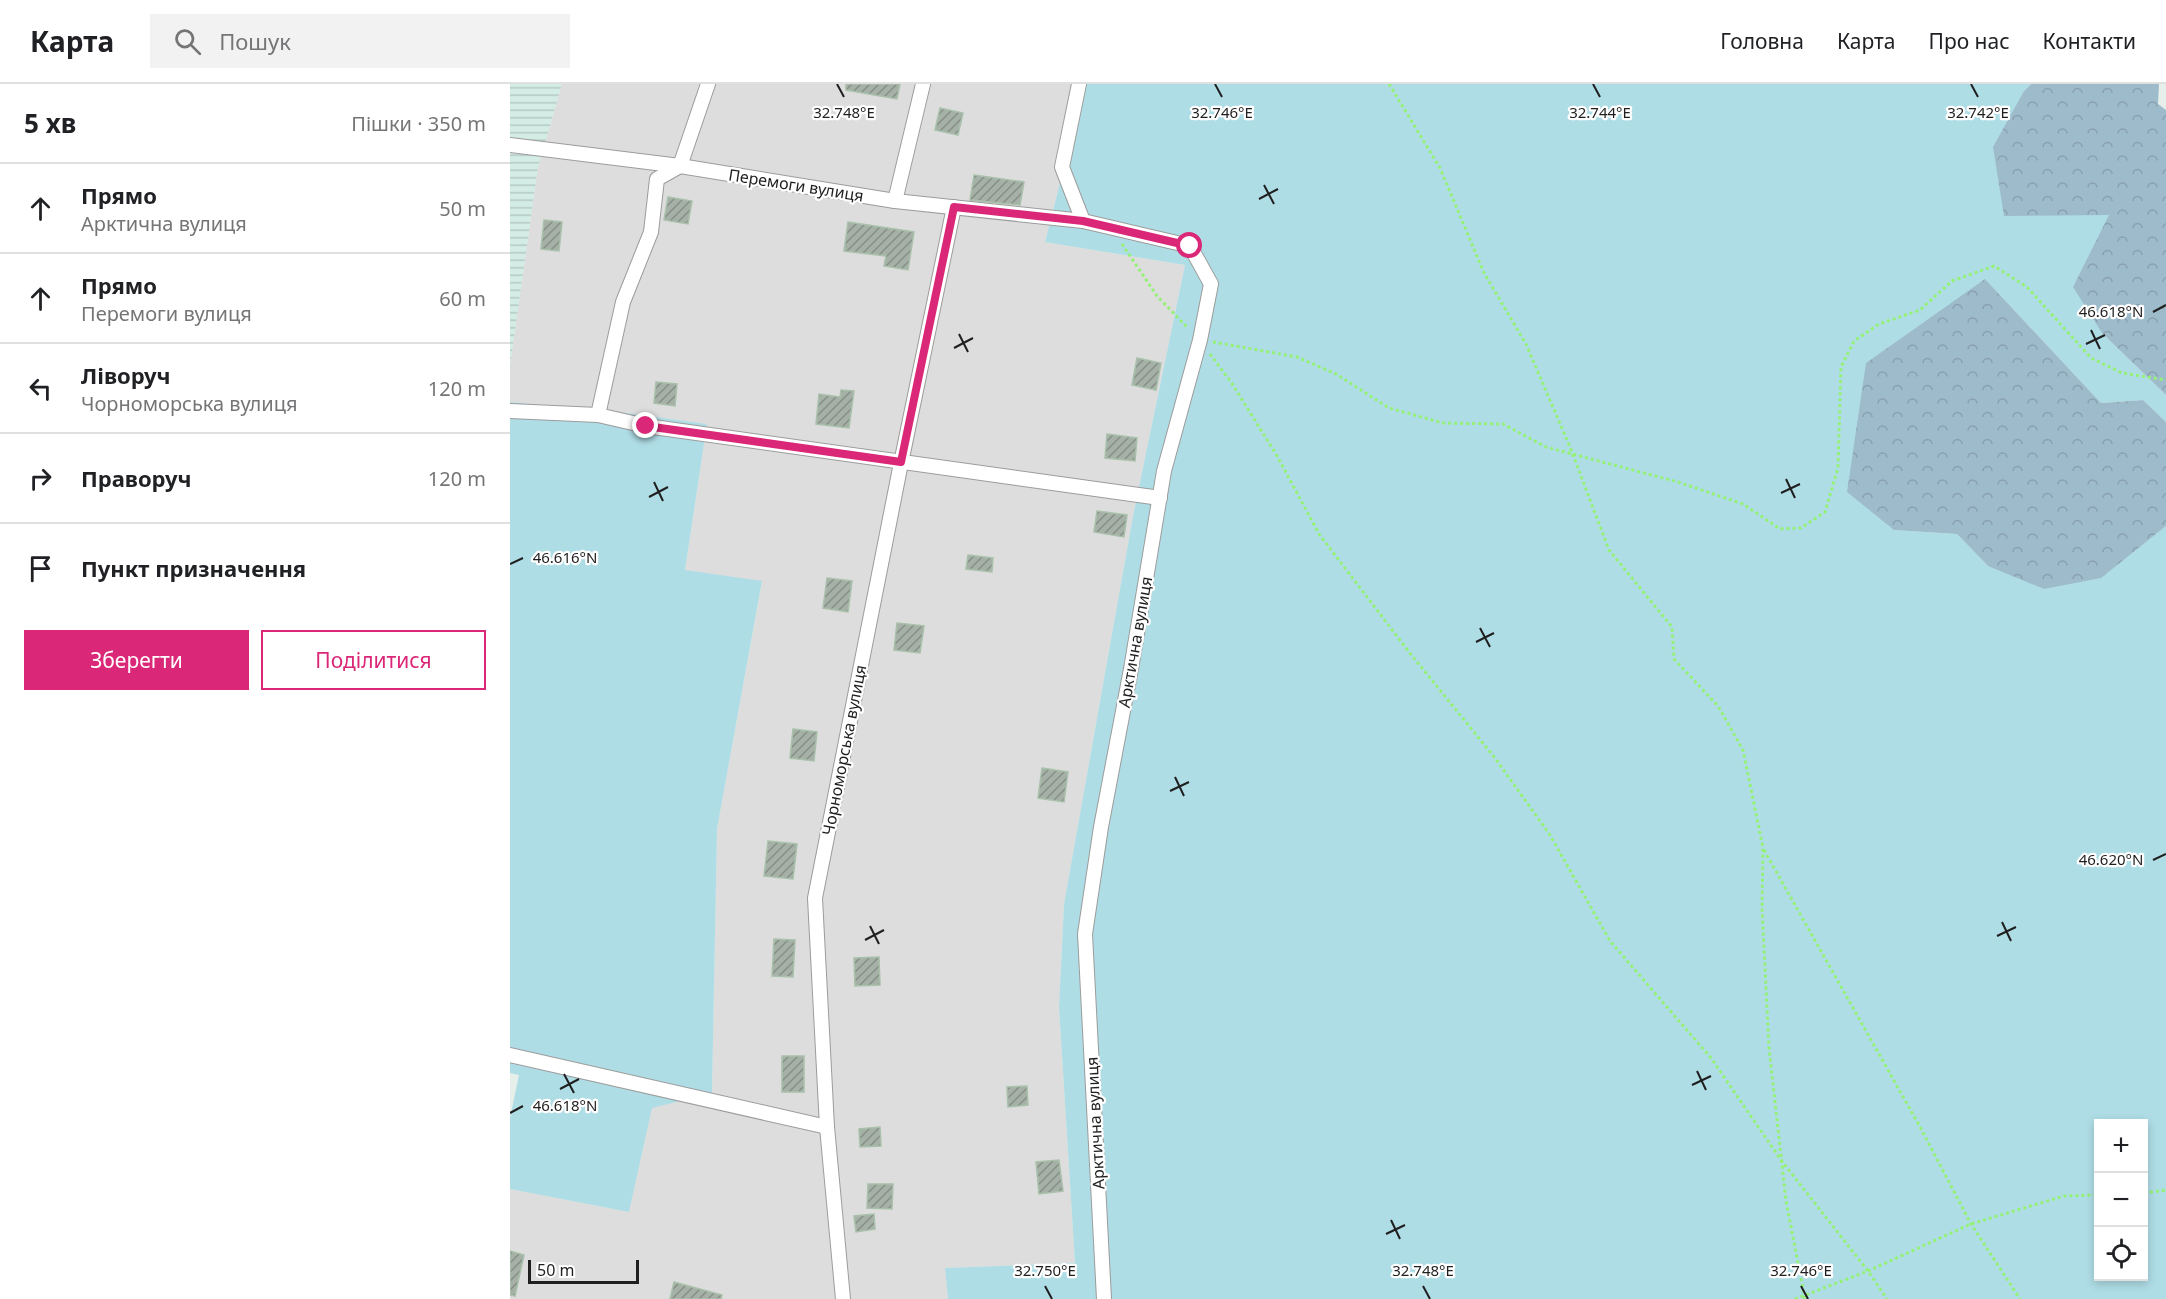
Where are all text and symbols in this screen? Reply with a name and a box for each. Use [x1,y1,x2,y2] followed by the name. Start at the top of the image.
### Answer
[150,14,570,68] search box
[30,22,114,60] text: Карта
[171,25,204,58] icon: search
[219,26,291,56] text: Пошук
[1720,27,1804,55] text: Головна
[1837,27,1895,55] text: Карта
[1928,27,2010,55] text: Про нас
[2043,27,2136,55] text: Контакти
[813,102,875,122] text: 32.748°E
[1191,102,1253,122] text: 32.746°E
[1569,102,1631,122] text: 32.744°E
[1947,102,2009,122] text: 32.742°E
[24,105,76,141] text: 5 хв
[351,110,486,137] text: Пішки · 350 m
[727,163,865,207] street label: Перемоги вулиця
[81,180,157,210] text: Прямо
[24,192,57,225] icon: ahead
[439,195,486,222] text: 50 m
[81,210,247,237] text: Арктична вулиця
[1176,232,1202,258] route start
[81,270,157,300] text: Прямо
[24,282,57,315] icon: ahead
[439,285,486,312] text: 60 m
[81,300,252,327] text: Перемоги вулиця
[2079,301,2143,321] text: 46.618°N
[81,360,171,390] text: Ліворуч
[24,372,57,405] icon: left
[428,375,486,402] text: 120 m
[81,390,298,417] text: Чорноморська вулиця
[632,412,658,438] route end
[24,462,57,495] icon: right
[81,463,192,493] text: Праворуч
[428,465,486,492] text: 120 m
[533,547,597,567] text: 46.616°N
[24,552,57,585] icon: arrive
[81,553,306,583] text: Пункт призначення
[1113,575,1157,709] street label: Арктична вулиця
[24,630,249,690] button: Зберегти
[261,630,486,690] button: Поділитися
[817,663,871,837] street label: Чорноморська вулиця
[2079,849,2143,869] text: 46.620°N
[1081,1056,1109,1190] street label: Арктична вулиця
[533,1095,597,1115] text: 46.618°N
[2094,1119,2148,1281] map controls
[2094,1119,2148,1173] button: +
[2094,1173,2148,1227] button: −
[2094,1227,2148,1281] button: locate
[528,1257,639,1284] scale bar
[537,1259,574,1281] text: 50 m
[1014,1260,1076,1280] text: 32.750°E
[1392,1260,1454,1280] text: 32.748°E
[1770,1260,1832,1280] text: 32.746°E

